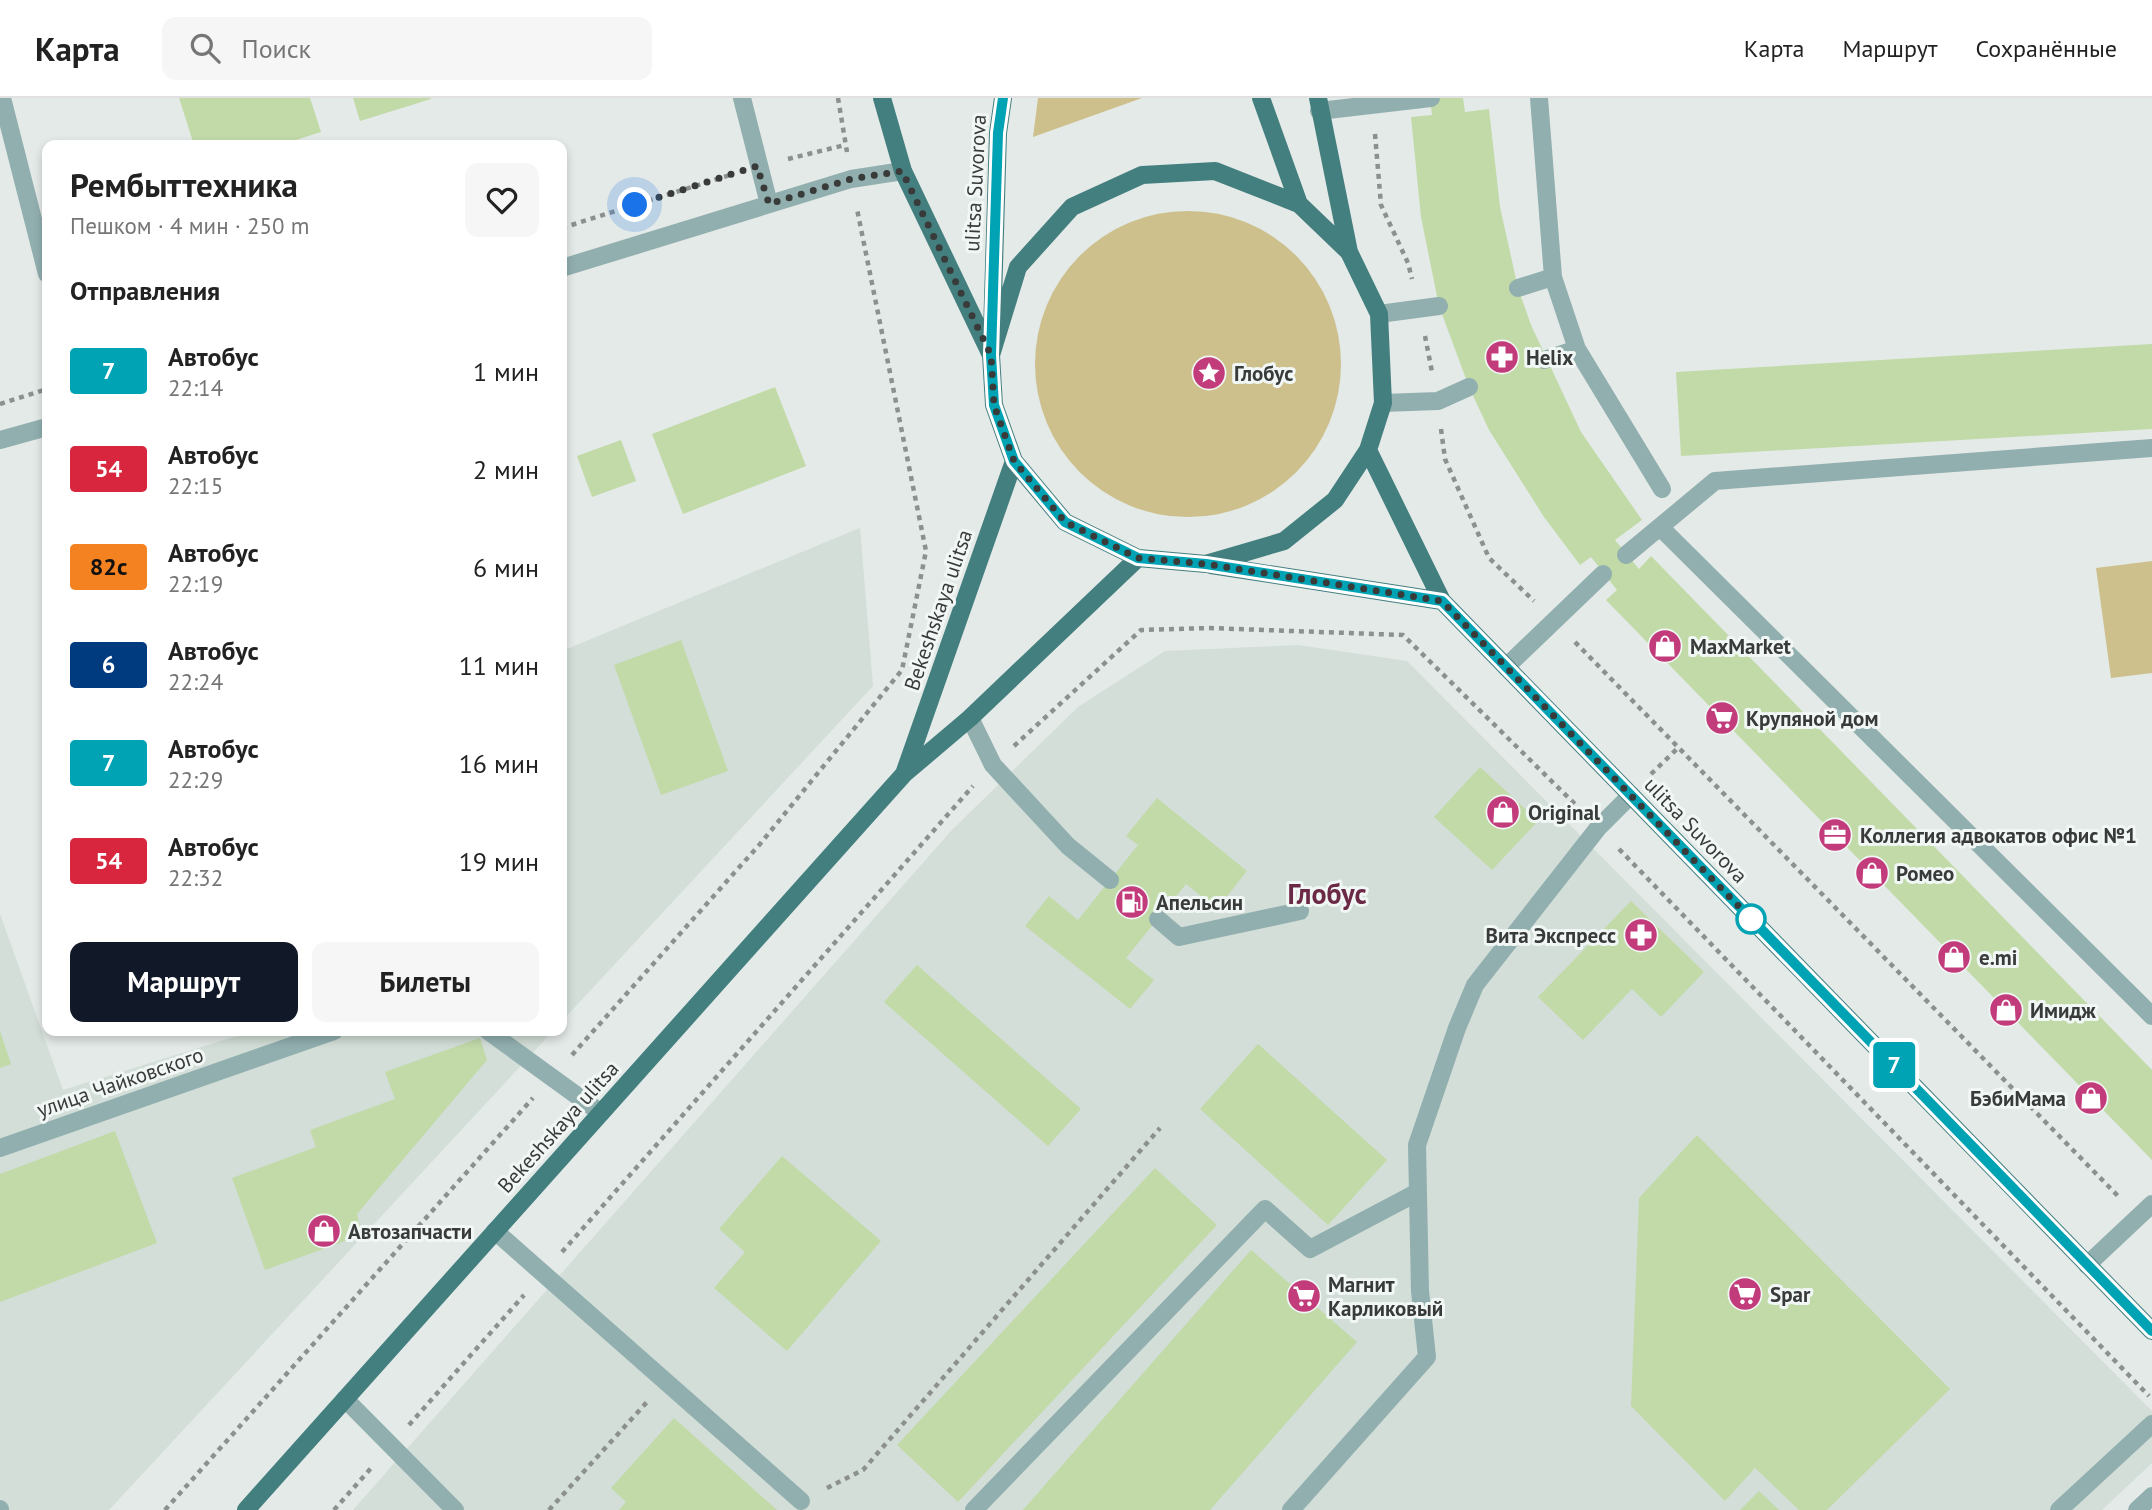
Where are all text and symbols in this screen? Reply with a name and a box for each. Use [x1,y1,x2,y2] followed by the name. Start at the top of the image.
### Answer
[162,17,652,80] search box
[35,27,120,70] text: Карта
[186,29,224,67] icon: search
[242,32,311,65] text: Поиск
[1744,33,1804,64] text: Карта
[1842,33,1937,64] text: Маршрут
[1975,33,2117,64] text: Сохранённые
[958,114,992,252] street label: ulitsa Suvorova
[70,163,298,206] text: Рембыттехника
[465,163,539,237] button: heart
[617,187,652,222] your location
[70,211,309,240] text: Пешком · 4 мин · 250 m
[70,274,220,307] text: Отправления
[1483,338,1521,376] pharmacy icon: Helix
[168,340,259,373] text: Автобус
[1526,344,1573,371] place label: Helix
[1190,354,1228,392] place icon: Глобус
[102,355,115,386] text: 7
[473,355,539,388] text: 1 мин
[1234,360,1293,387] place label: Глобус
[168,373,223,402] text: 22:14
[168,438,259,471] text: Автобус
[95,453,122,484] text: 54
[473,453,539,486] text: 2 мин
[168,471,223,500] text: 22:15
[898,526,978,694] street label: Bekeshskaya ulitsa
[168,536,259,569] text: Автобус
[90,551,127,582] text: 82с
[473,551,539,584] text: 6 мин
[168,569,223,598] text: 22:19
[1646,627,1684,665] shop icon: MaxMarket
[1690,633,1792,660] place label: MaxMarket
[168,634,259,667] text: Автобус
[102,649,115,680] text: 6
[459,649,539,682] text: 11 мин
[168,667,223,696] text: 22:24
[1703,699,1741,737] supermarket icon: Крупяной дом
[1746,705,1878,732] place label: Крупяной дом
[168,732,259,765] text: Автобус
[102,747,115,778] text: 7
[459,747,539,780] text: 16 мин
[168,765,223,794] text: 22:29
[1639,771,1753,889] street label: ulitsa Suvorova
[1484,793,1522,831] shop icon: Original
[1528,799,1601,826] place label: Original
[1816,816,1854,854] office icon: Коллегия адвокатов офис №1
[1860,822,2137,849] place label: Коллегия адвокатов офис №1
[168,830,259,863] text: Автобус
[95,845,122,876] text: 54
[459,845,539,878] text: 19 мин
[1853,854,1891,892] shop icon: Ромео
[1896,860,1954,887] place label: Ромео
[168,863,223,892] text: 22:32
[1287,875,1367,912] district label: Глобус
[1113,883,1151,921] fuel station icon: Апельсин
[1156,889,1243,916] place label: Апельсин
[1736,904,1766,934] unlabelled marker
[1622,916,1660,954] pharmacy icon: Вита Экспресс
[1486,922,1616,949] place label: Вита Экспресс
[1935,938,1973,976] shop icon: e.mi
[70,942,298,1022] button: Маршрут
[312,942,539,1022] button: Билеты
[1979,944,2017,971] place label: e.mi
[1987,991,2025,1029] shop icon: Имидж
[2030,997,2096,1024] place label: Имидж
[33,1041,207,1123] street label: улица Чайковского
[1871,1042,1917,1088] line badge: 7
[1887,1049,1901,1080] text: 7
[492,1055,624,1199] street label: Bekeshskaya ulitsa
[2072,1079,2110,1117] shop icon: БэбиМама
[1970,1085,2066,1112] place label: БэбиМама
[305,1212,343,1250] shop icon: Автозапчасти
[348,1218,472,1245] place label: Автозапчасти
[1328,1271,1443,1322] place label: Магнит Карликовый
[1726,1275,1764,1313] supermarket icon: Spar
[1285,1277,1323,1315] supermarket icon: Магнит Карликовый
[1770,1281,1811,1308] place label: Spar

